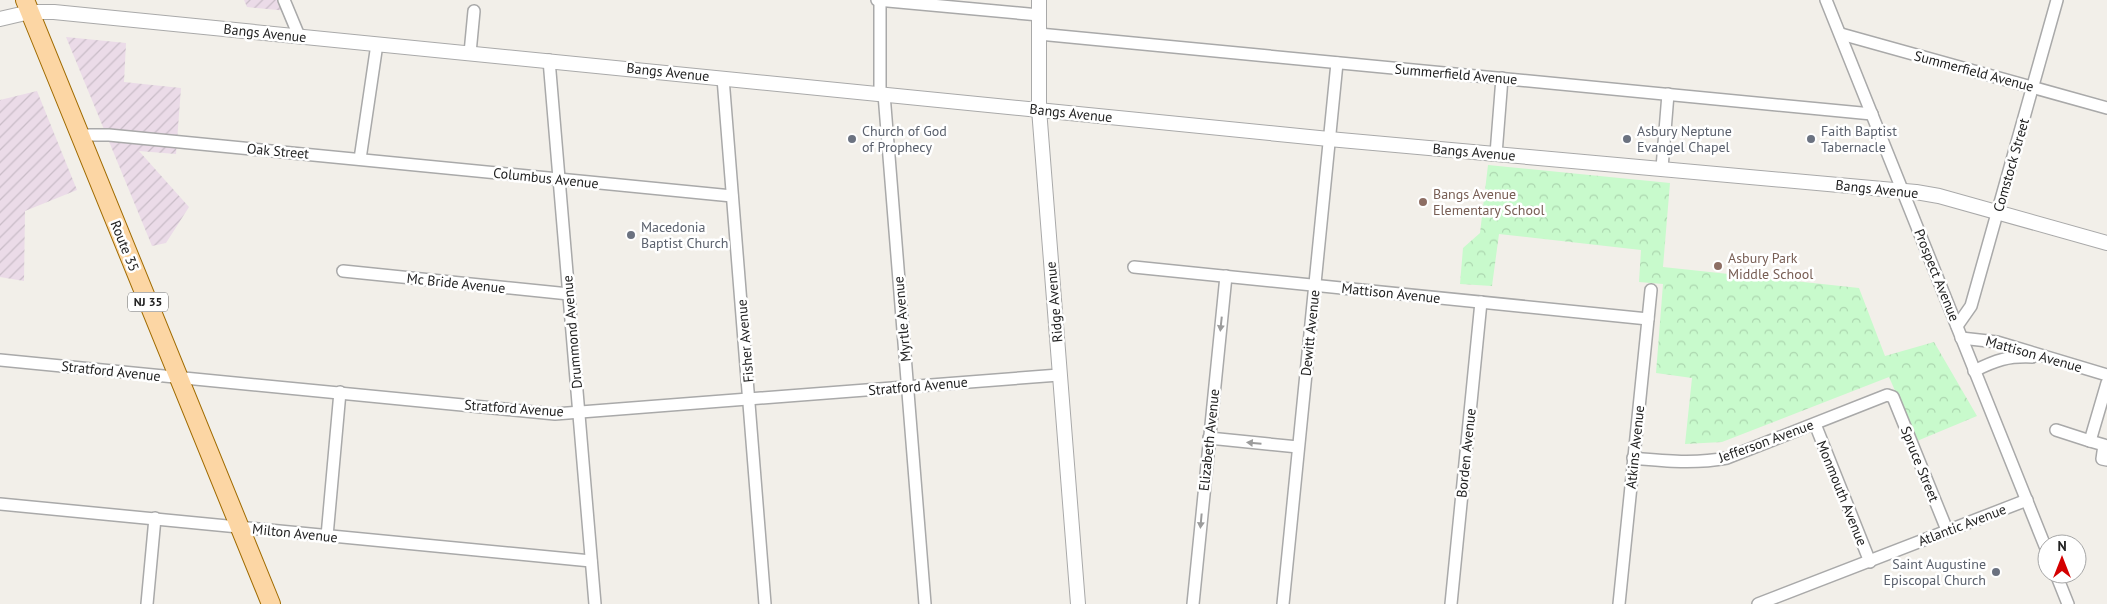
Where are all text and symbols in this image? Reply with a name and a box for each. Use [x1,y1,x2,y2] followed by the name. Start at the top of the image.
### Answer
[223,20,307,46] street label: Bangs Avenue
[1912,46,2036,96] street label: Summerfield Avenue
[626,59,710,85] street label: Bangs Avenue
[1394,60,1518,88] street label: Summerfield Avenue
[1029,100,1113,126] street label: Bangs Avenue
[1989,116,2033,214] street label: Comstock Street
[862,122,947,156] place label: Church of God of Prophecy
[1637,122,1732,156] place label: Asbury Neptune Evangel Chapel
[1821,122,1897,156] place label: Faith Baptist Tabernacle
[846,133,858,145] marker: Church of God of Prophecy
[1621,133,1633,145] marker: Asbury Neptune Evangel Chapel
[1805,133,1817,145] marker: Faith Baptist Tabernacle
[246,139,310,163] street label: Oak Street
[1432,139,1516,165] street label: Bangs Avenue
[492,164,600,192] street label: Columbus Avenue
[1835,176,1919,202] street label: Bangs Avenue
[1433,185,1545,219] place label: Bangs Avenue Elementary School
[1417,196,1429,208] marker: Bangs Avenue Elementary School
[107,218,143,274] street label: Route 35
[641,218,729,252] place label: Macedonia Baptist Church
[1910,226,1964,324] street label: Prospect Avenue
[625,229,637,241] marker: Macedonia Baptist Church
[1728,249,1813,283] place label: Asbury Park Middle School
[1712,260,1724,272] marker: Asbury Park Middle School
[1041,261,1067,343] street label: Ridge Avenue
[406,269,506,297] street label: Mc Bride Avenue
[558,274,586,390] street label: Drummond Avenue
[889,276,915,362] street label: Myrtle Avenue
[1341,279,1441,307] street label: Mattison Avenue
[1297,289,1323,377] street label: Dewitt Avenue
[128,292,168,312] road number: NJ 35
[732,299,758,383] street label: Fisher Avenue
[1217,317,1225,333] one-way arrow
[1984,332,2084,376] street label: Mattison Avenue
[60,357,162,385] street label: Stratford Avenue
[868,373,968,399] street label: Stratford Avenue
[1195,388,1223,492] street label: Elizabeth Avenue
[464,396,564,420] street label: Stratford Avenue
[1622,404,1648,490] street label: Atkins Avenue
[1452,407,1480,499] street label: Borden Avenue
[1715,415,1816,467] street label: Jefferson Avenue
[1897,424,1943,505] street label: Spruce Street
[1813,438,1871,548] street label: Monmouth Avenue
[1245,439,1261,447] one-way arrow
[1915,500,2009,550] street label: Atlantic Avenue
[1197,513,1205,529] one-way arrow
[251,520,339,546] street label: Milton Avenue
[2037,534,2087,584] north arrow
[2057,537,2067,555] text: N
[1884,555,1986,589] place label: Saint Augustine Episcopal Church
[1990,566,2002,578] marker: Saint Augustine Episcopal Church

